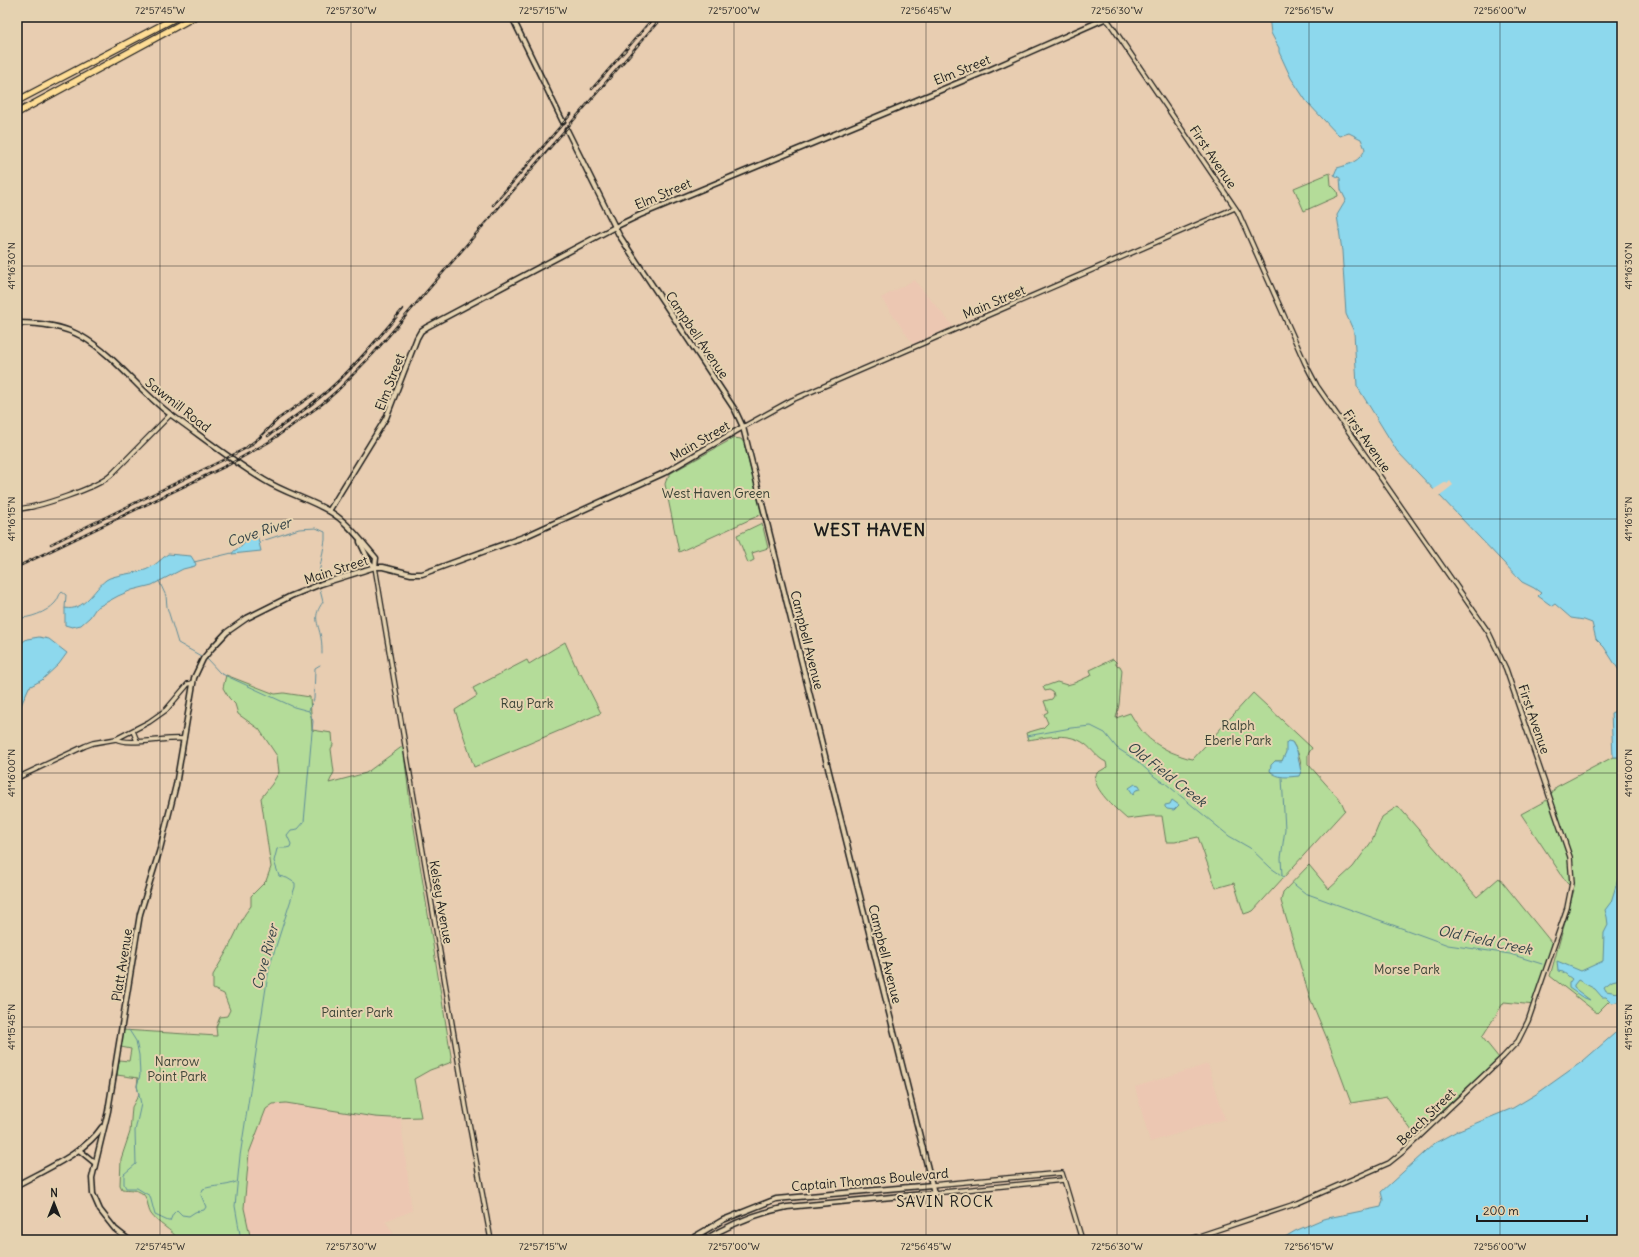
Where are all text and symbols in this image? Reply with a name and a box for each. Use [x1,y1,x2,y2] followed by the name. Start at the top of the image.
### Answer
[135,4,185,17] text: 72°57'45"W
[325,4,377,17] text: 72°57'30"W
[519,4,567,17] text: 72°57'15"W
[708,4,760,17] text: 72°57'00"W
[901,4,951,17] text: 72°56'45"W
[1091,4,1143,17] text: 72°56'30"W
[1284,4,1334,17] text: 72°56'15"W
[1474,4,1526,17] text: 72°56'00"W
[931,51,993,89] street label: Elm Street
[1186,122,1240,192] street label: First Avenue
[632,174,694,213] street label: Elm Street
[5,242,18,290] text: 41°16'30"N
[1622,242,1635,290] text: 41°16'30"N
[960,281,1028,323] street label: Main Street
[662,288,732,382] street label: Campbell Avenue
[371,350,409,413] street label: Elm Street
[142,374,214,436] street label: Sawmill Road
[1339,406,1395,476] street label: First Avenue
[667,417,733,465] street label: Main Street
[662,485,771,502] park label: West Haven Green
[5,497,18,541] text: 41°16'15"N
[1622,497,1635,541] text: 41°16'15"N
[224,512,296,551] water label: Cove River
[814,519,926,541] district label: WEST HAVEN
[302,552,371,588] street label: Main Street
[786,589,828,691] street label: Campbell Avenue
[1514,682,1554,756] street label: First Avenue
[501,695,554,712] park label: Ray Park
[1204,717,1272,749] park label: Ralph Eberle Park
[1124,738,1211,811] water label: Old Field Creek
[5,749,18,797] text: 41°16'00"N
[1622,749,1635,797] text: 41°16'00"N
[425,859,457,945] street label: Kelsey Avenue
[864,903,906,1005] street label: Campbell Avenue
[248,920,283,992] water label: Cove River
[1436,921,1534,959] water label: Old Field Creek
[108,927,136,1003] street label: Platt Avenue
[1374,961,1440,978] park label: Morse Park
[5,1004,18,1050] text: 41°15'45"N
[321,1004,393,1021] park label: Painter Park
[1622,1004,1635,1050] text: 41°15'45"N
[147,1053,207,1085] park label: Narrow Point Park
[1393,1084,1459,1149] street label: Beach Street
[791,1165,950,1195] street label: Captain Thomas Boulevard
[34,1183,74,1223] north arrow
[50,1186,58,1200] text: N
[896,1192,994,1211] district label: SAVIN ROCK
[1477,1197,1587,1223] scale bar
[1483,1203,1519,1218] text: 200 m
[135,1240,185,1253] text: 72°57'45"W
[325,1240,377,1253] text: 72°57'30"W
[519,1240,567,1253] text: 72°57'15"W
[708,1240,760,1253] text: 72°57'00"W
[901,1240,951,1253] text: 72°56'45"W
[1091,1240,1143,1253] text: 72°56'30"W
[1284,1240,1334,1253] text: 72°56'15"W
[1474,1240,1526,1253] text: 72°56'00"W

